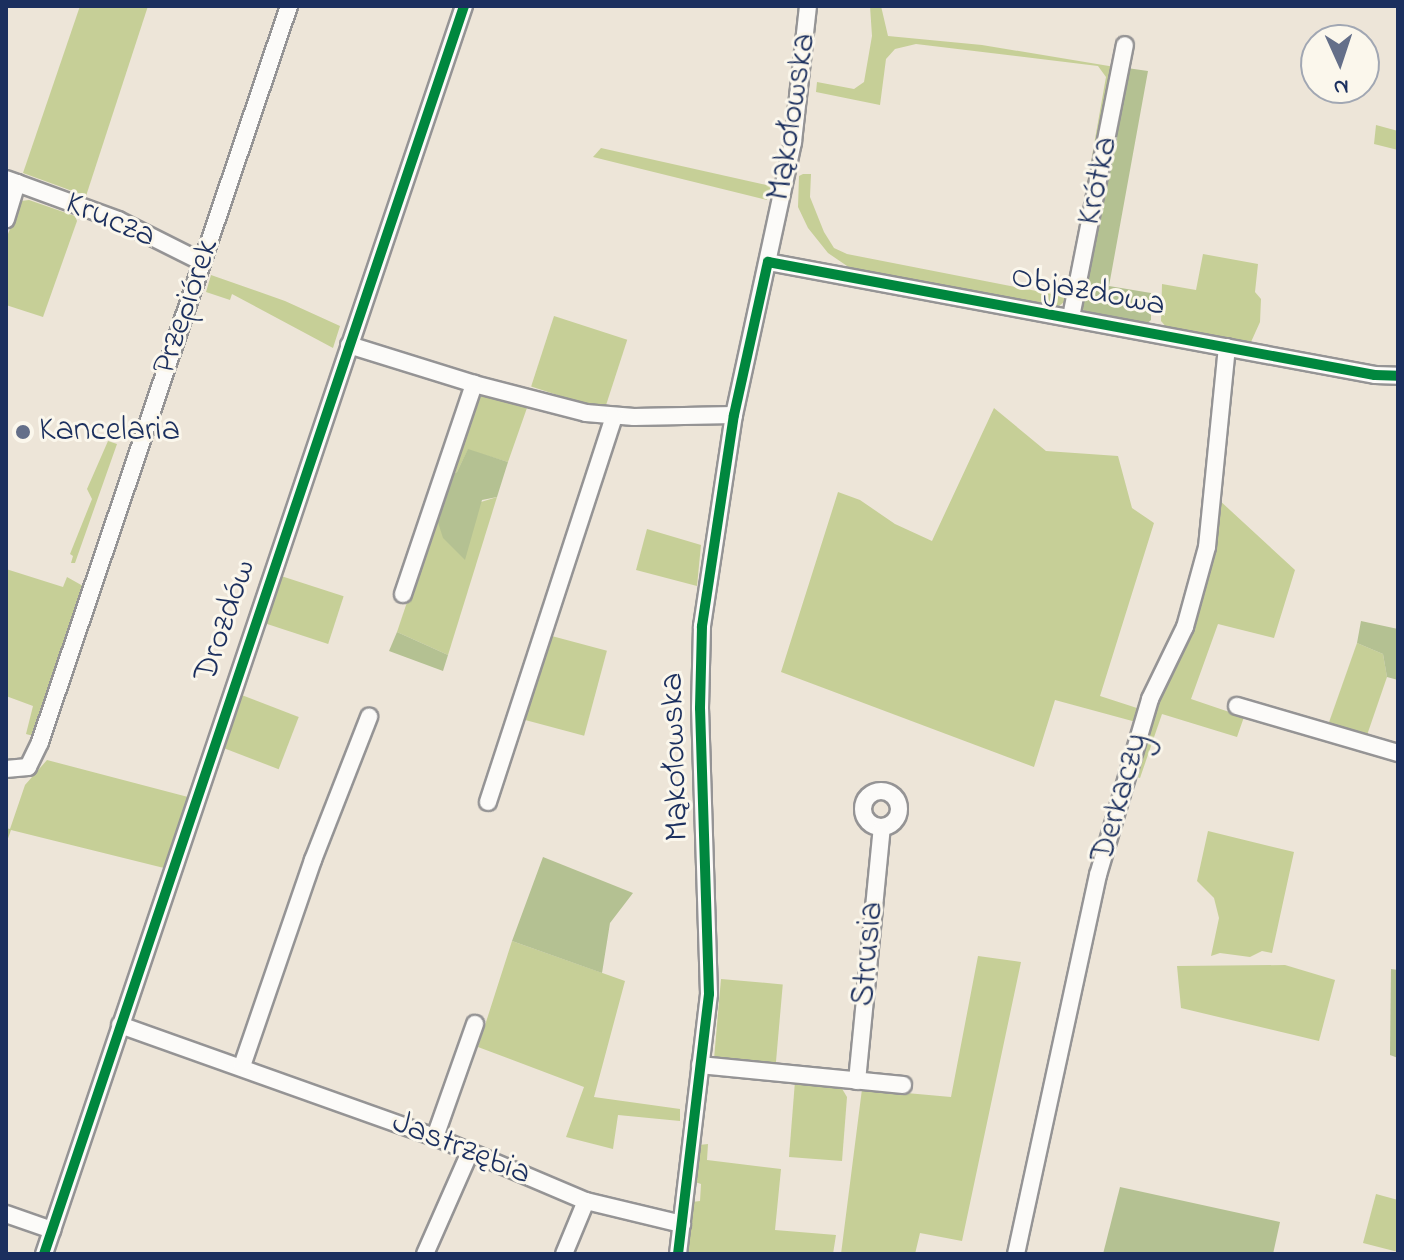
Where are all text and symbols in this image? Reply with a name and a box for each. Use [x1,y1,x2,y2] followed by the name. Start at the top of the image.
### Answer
[1300,24,1380,104] north arrow
[760,30,826,204] street label: Mąkołowska
[1333,70,1349,102] text: N
[1070,133,1128,229] street label: Krótka
[59,184,161,258] street label: Krucza
[145,234,229,380] street label: Przepiórek
[1007,257,1169,327] street label: Objazdowa
[39,412,180,452] place label: Kancelaria
[14,423,32,441] marker: Kancelaria
[186,555,266,687] street label: Drozdów
[653,672,699,842] street label: Mąkołowska
[1083,729,1159,867] street label: Derkaczy
[844,900,894,1008] street label: Strusia
[386,1103,536,1195] street label: Jastrzębia

